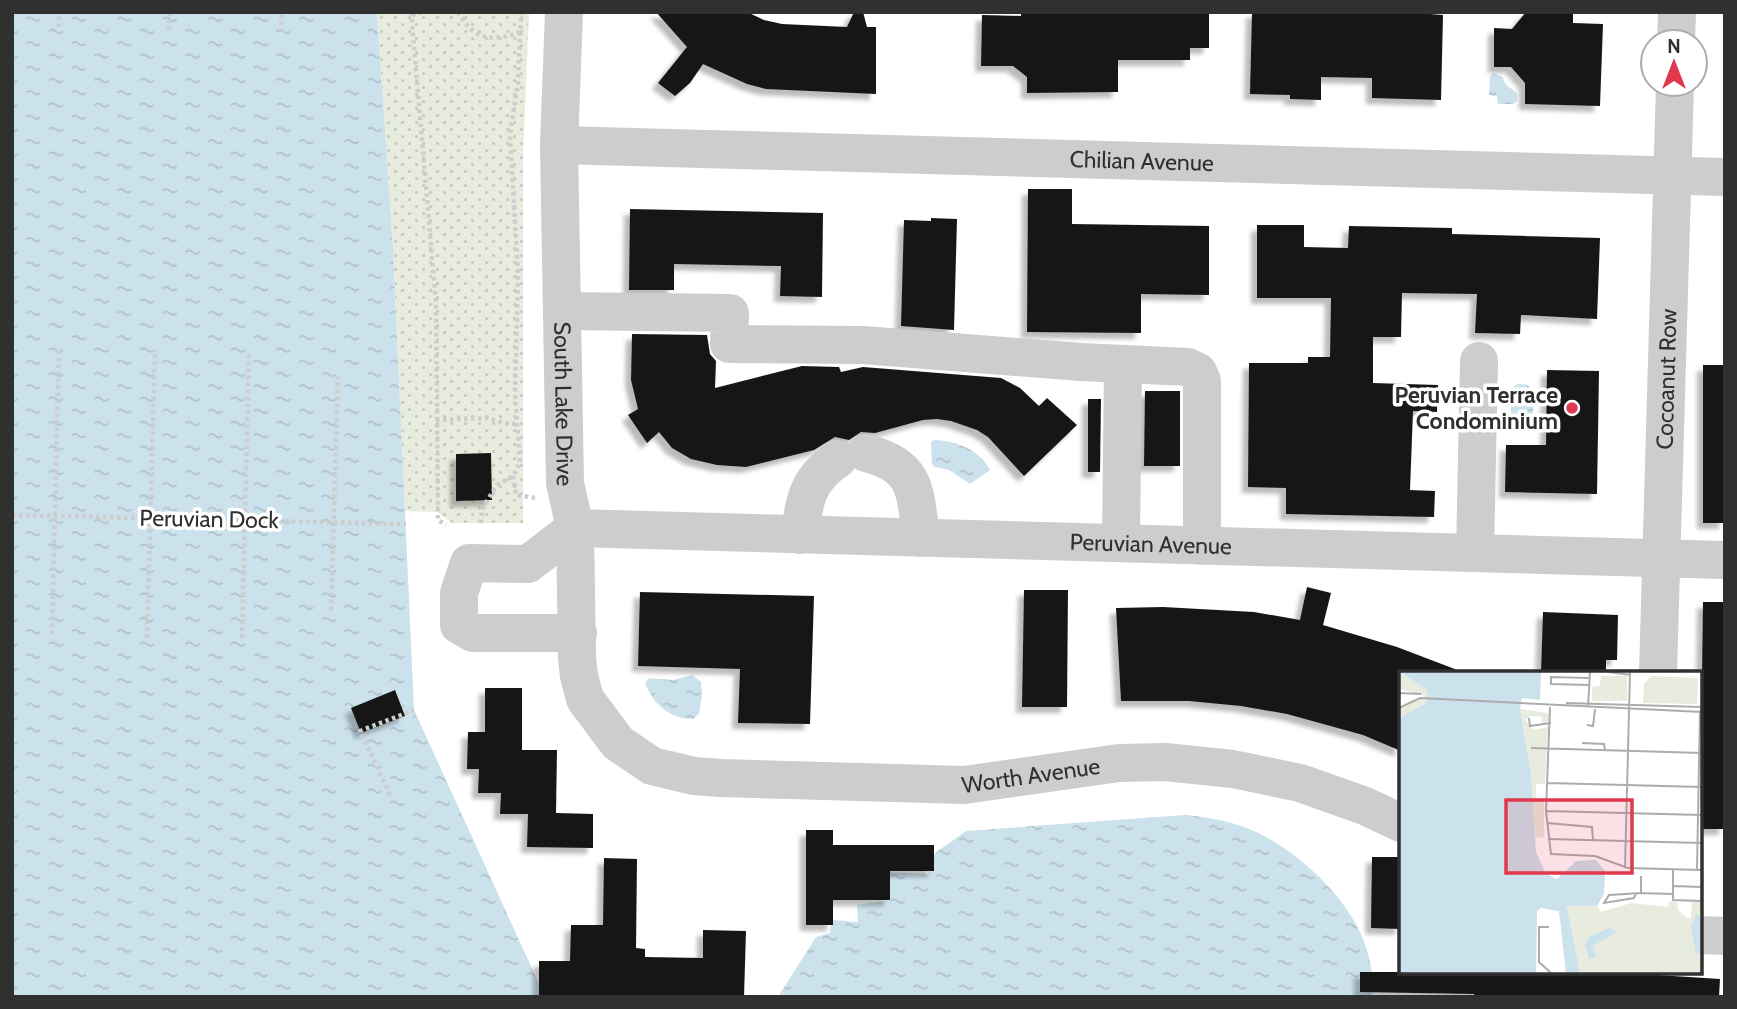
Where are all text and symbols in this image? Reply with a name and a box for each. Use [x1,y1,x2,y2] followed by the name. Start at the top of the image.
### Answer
[1639,28,1709,98] north arrow
[1667,35,1681,58] text: N
[1069,145,1214,177] street label: Chilian Avenue
[1650,308,1683,450] street label: Cocoanut Row
[548,321,579,487] street label: South Lake Drive
[1395,381,1558,435] place label: Peruvian Terrace Condominium
[1564,400,1580,416] marker: Peruvian Terrace Condominium
[139,504,280,534] street label: Peruvian Dock
[1069,528,1232,560] street label: Peruvian Avenue
[1399,671,1702,974] inset map
[960,752,1102,799] street label: Worth Avenue

